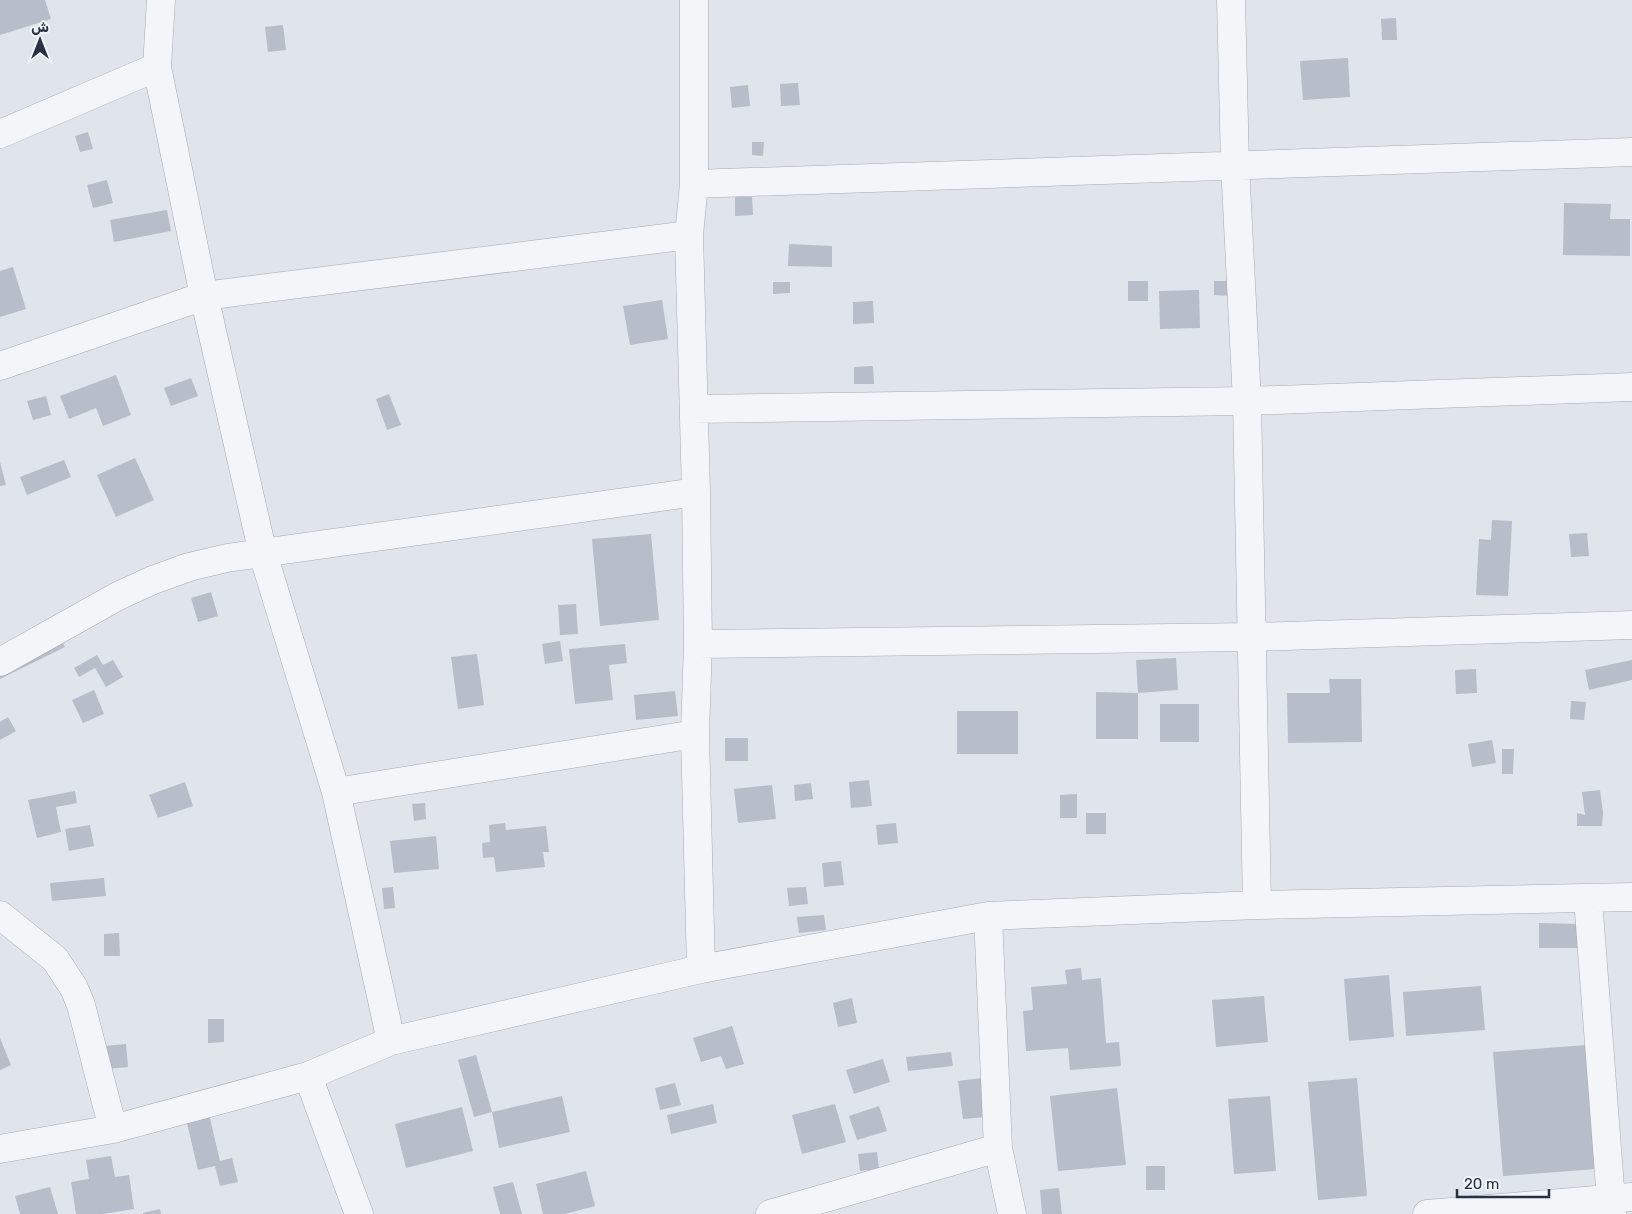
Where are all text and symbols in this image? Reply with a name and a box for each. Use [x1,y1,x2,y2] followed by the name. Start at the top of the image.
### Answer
[15,15,65,65] north arrow
[31,19,49,36] text: ش
[1457,1166,1550,1198] scale bar
[1464,1175,1499,1193] text: 20 m

